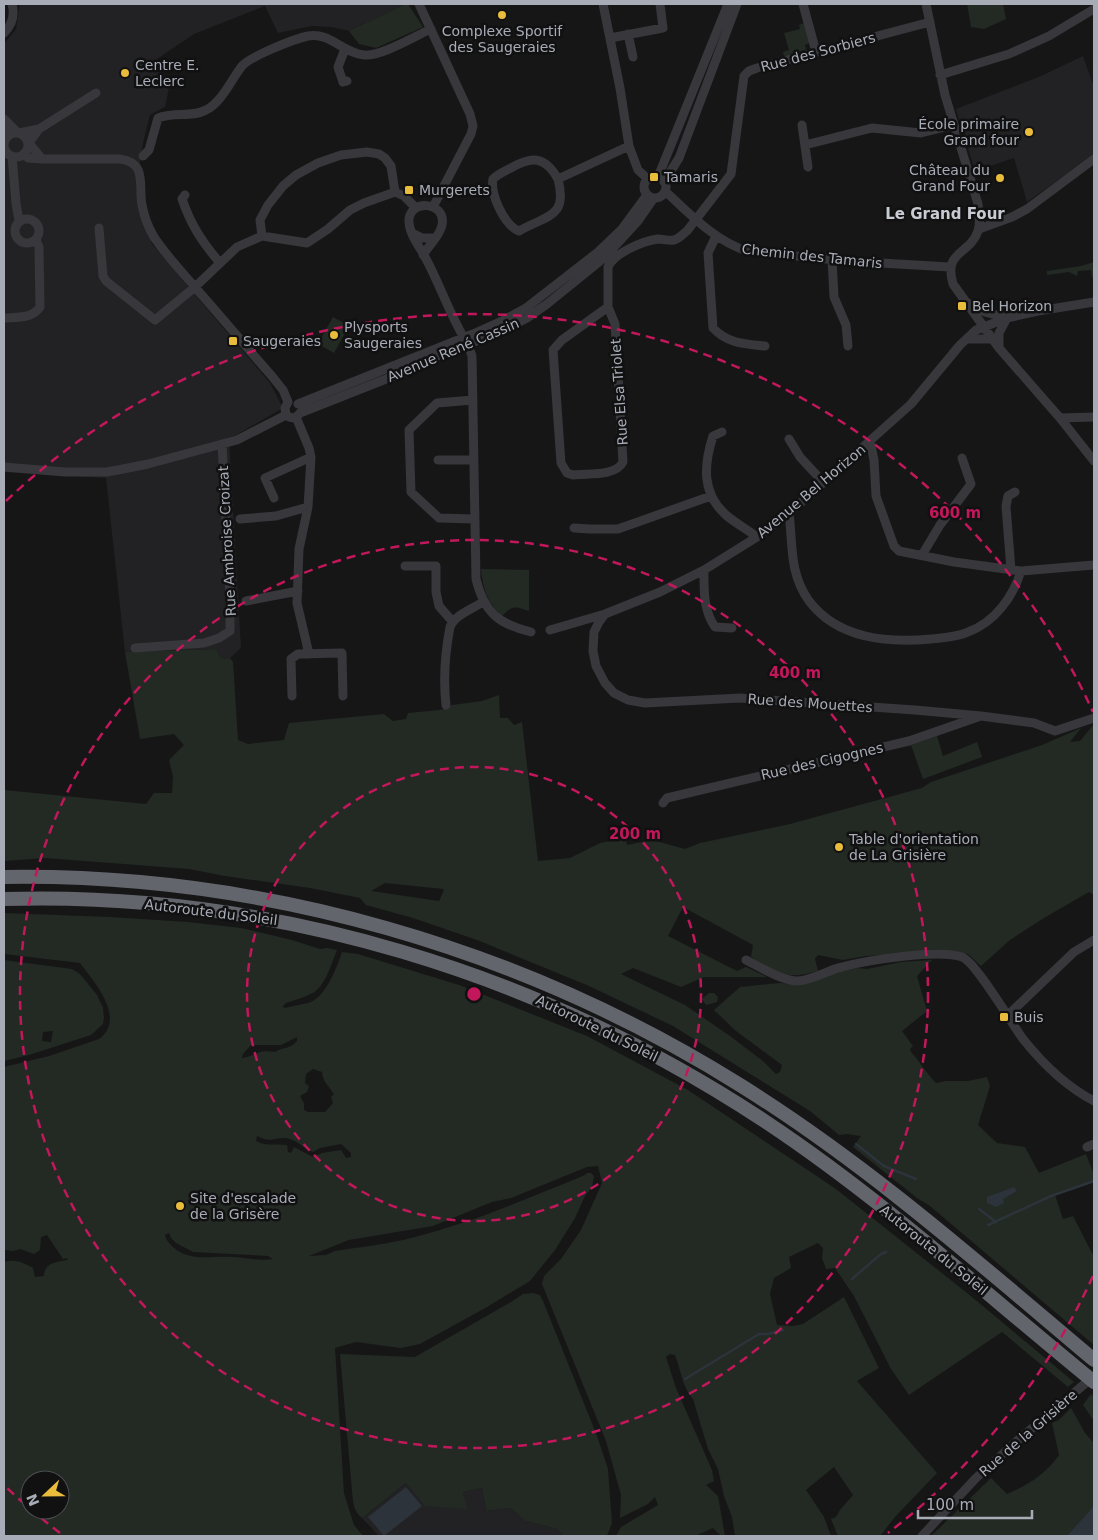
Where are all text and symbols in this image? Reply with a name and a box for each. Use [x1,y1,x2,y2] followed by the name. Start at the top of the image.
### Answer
[496,9,508,21] marker: Complexe Sportif des Saugeraies
[442,23,563,55] place label: Complexe Sportif des Saugeraies
[759,29,877,75] street label: Rue des Sorbiers
[135,57,200,89] place label: Centre E. Leclerc
[119,67,131,79] marker: Centre E. Leclerc
[918,116,1019,148] place label: École primaire Grand four
[1023,126,1035,138] marker: École primaire Grand four
[909,162,990,194] place label: Château du Grand Four
[663,169,718,185] place label: Tamaris
[648,171,660,183] marker: Tamaris
[994,172,1006,184] marker: Château du Grand Four
[419,182,490,198] place label: Murgerets
[403,184,415,196] marker: Murgerets
[885,205,1005,223] district label: Le Grand Four
[741,241,883,271] street label: Chemin des Tamaris
[972,298,1052,314] place label: Bel Horizon
[956,300,968,312] marker: Bel Horizon
[385,315,521,385] street label: Avenue René Cassin
[344,319,422,351] place label: Plysports Saugeraies
[328,329,340,341] marker: Plysports Saugeraies
[243,333,321,349] place label: Saugeraies
[227,335,239,347] marker: Saugeraies
[607,338,631,446] street label: Rue Elsa Triolet
[754,441,868,541] street label: Avenue Bel Horizon
[215,465,239,617] street label: Rue Ambroise Croizat
[929,504,981,522] text: 600 m
[769,664,821,682] text: 400 m
[747,691,873,715] street label: Rue des Mouettes
[759,739,885,783] street label: Rue des Cigognes
[609,825,661,843] text: 200 m
[848,831,979,863] place label: Table d'orientation de La Grisière
[833,841,845,853] marker: Table d'orientation de La Grisière
[144,896,278,928] street label: Autoroute du Soleil
[465,985,483,1003] centre of rings
[533,991,661,1065] street label: Autoroute du Soleil
[1014,1009,1044,1025] place label: Buis
[998,1011,1010,1023] marker: Buis
[190,1190,296,1222] place label: Site d'escalade de la Grisère
[174,1200,186,1212] marker: Site d'escalade de la Grisère
[877,1202,991,1298] street label: Autoroute du Soleil
[976,1386,1080,1480] street label: Rue de la Grisière
[20,1470,70,1520] north arrow
[918,1488,1032,1520] scale bar
[23,1491,43,1508] text: N
[926,1496,974,1514] text: 100 m

